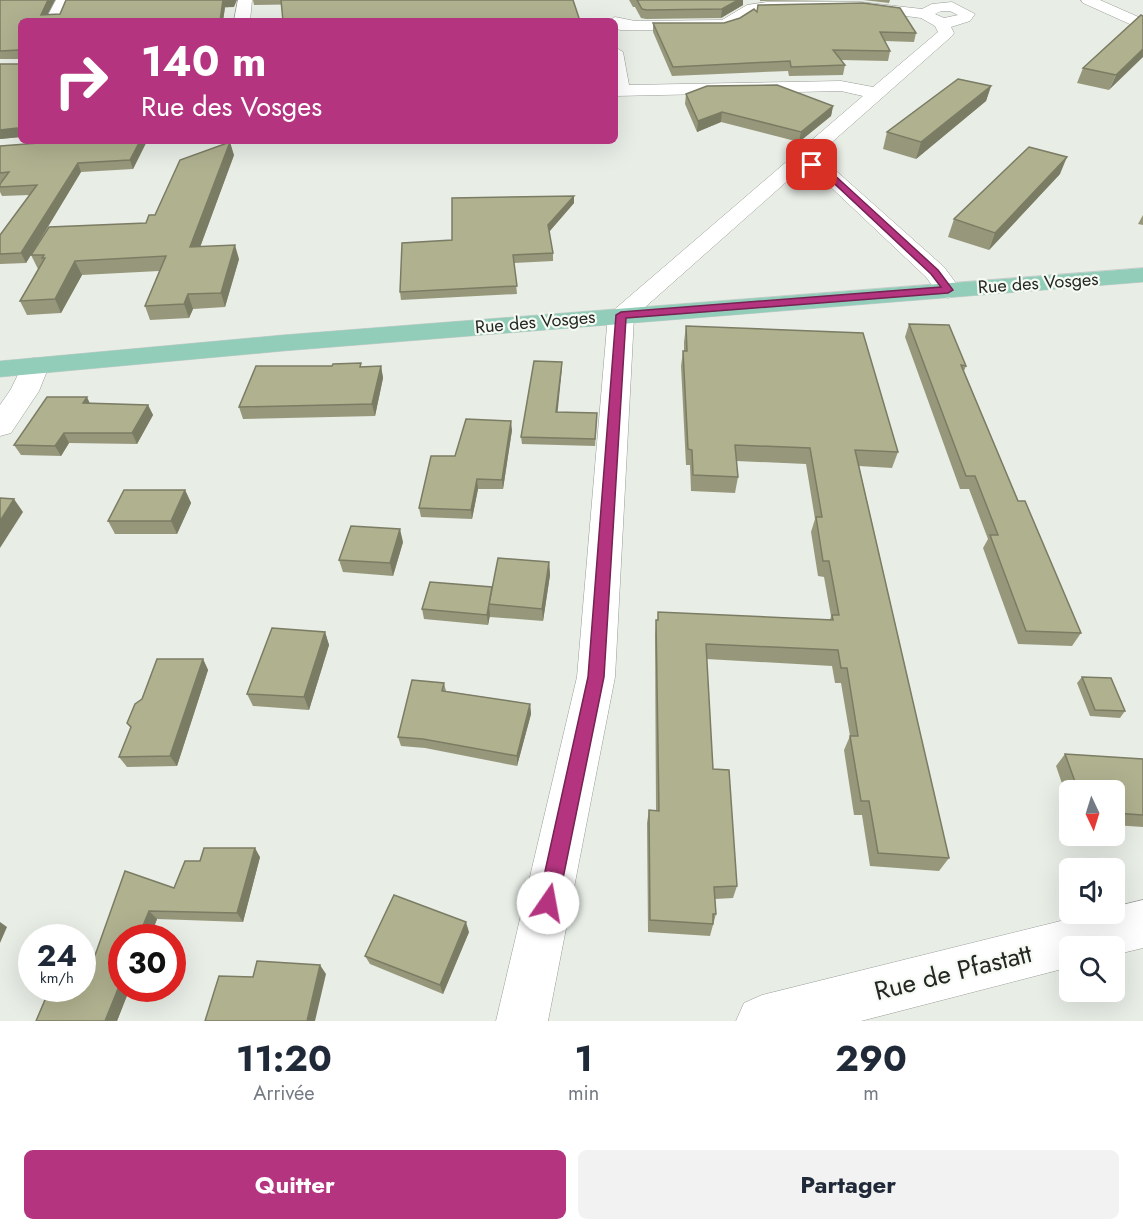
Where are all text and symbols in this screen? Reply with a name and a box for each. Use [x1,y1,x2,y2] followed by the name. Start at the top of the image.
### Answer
[141,31,267,92] text: 140 m
[42,42,120,120] icon: right
[141,87,322,126] text: Rue des Vosges
[786,139,837,190] pin
[795,148,828,181] icon: arrive
[977,266,1099,300] street label: Rue des Vosges
[474,304,596,340] street label: Rue des Vosges
[1059,780,1125,846] north arrow
[1059,780,1125,1002] map controls
[1059,858,1125,924] button: sound
[516,871,580,935] position arrow
[108,924,186,1002] speed limit sign: 30
[37,934,77,977] text: 24
[870,934,1037,1010] street label: Rue de Pfastatt
[1059,936,1125,1002] button: search
[40,967,74,989] text: km/h
[236,1032,332,1084] text: 11:20
[574,1032,593,1084] text: 1
[835,1032,907,1084] text: 290
[253,1079,315,1108] text: Arrivée
[568,1079,599,1108] text: min
[863,1079,879,1108] text: m
[24,1150,566,1219] button: Quitter
[578,1150,1119,1219] button: Partager

